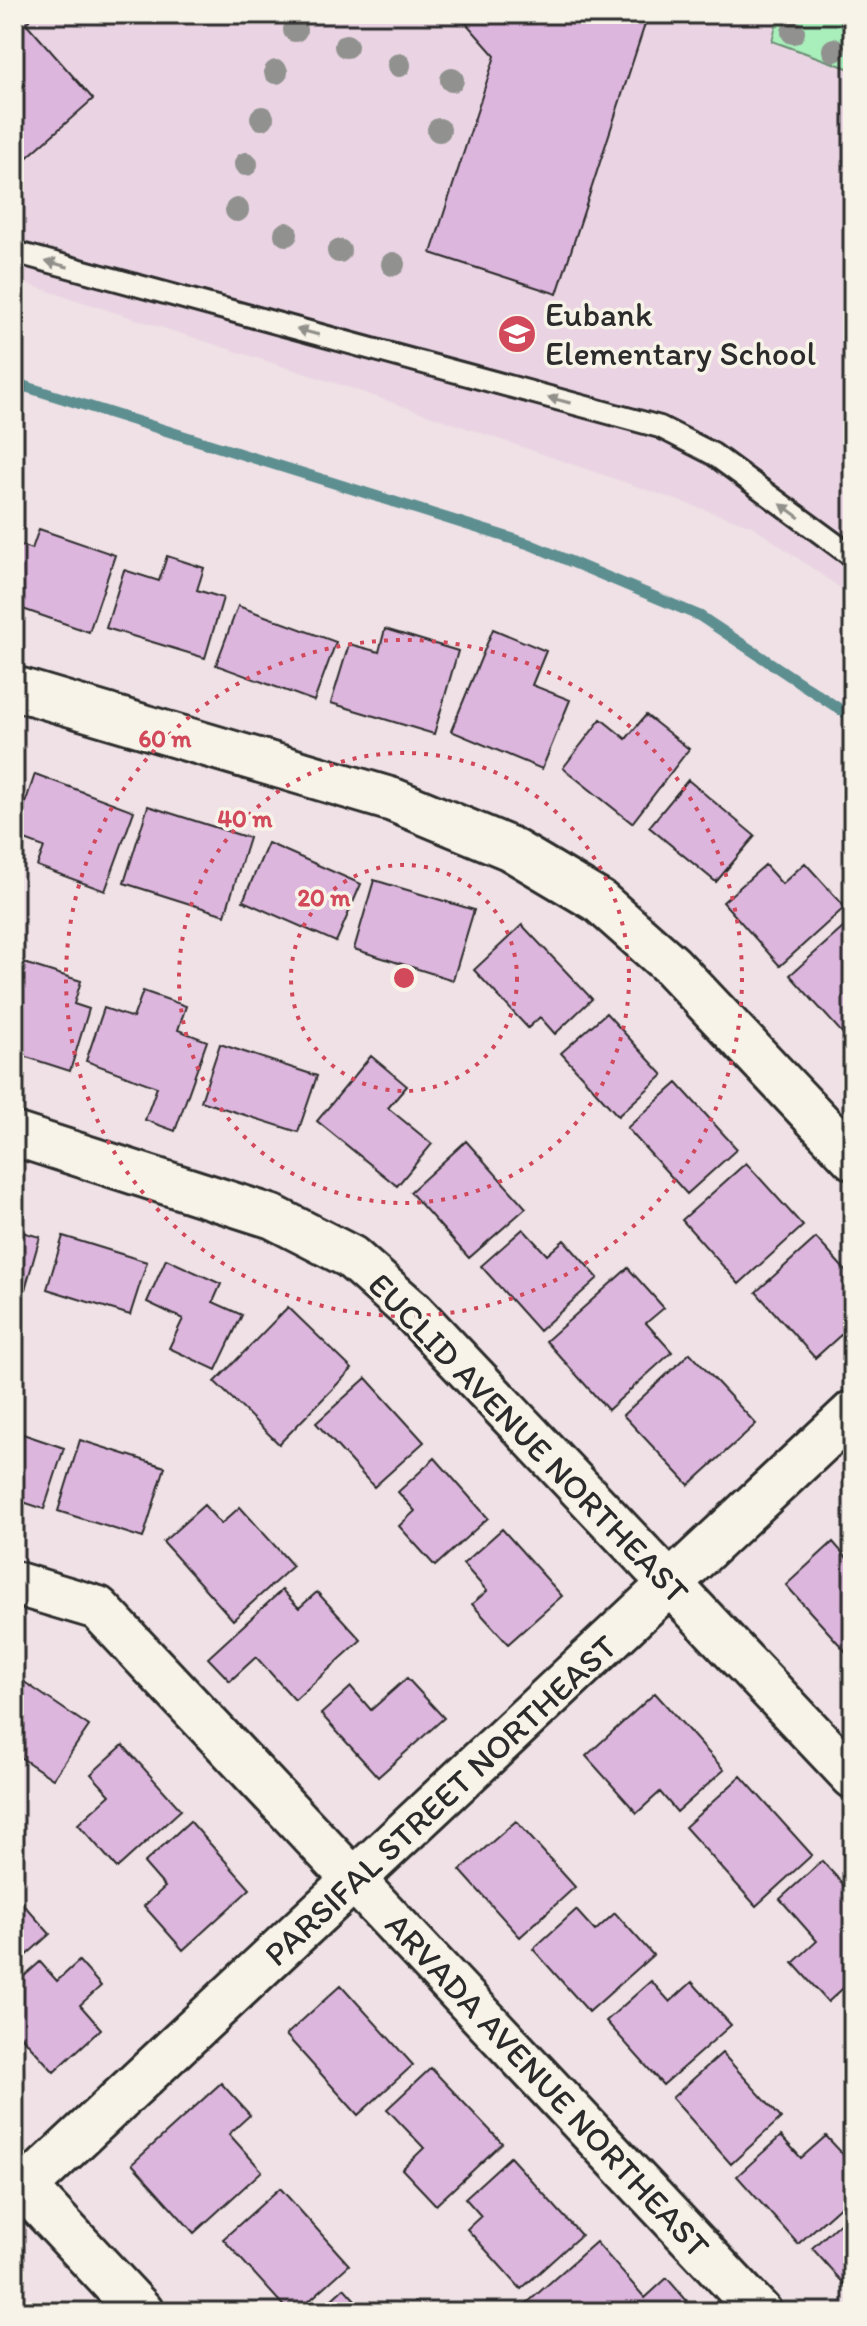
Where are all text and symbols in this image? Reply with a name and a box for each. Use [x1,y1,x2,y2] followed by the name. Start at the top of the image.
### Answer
[45,257,69,270] one-way arrow
[545,294,816,374] place label: Eubank Elementary School
[496,313,538,355] school or university icon: Eubank Elementary School
[296,325,320,338] one-way arrow
[546,393,571,405] one-way arrow
[779,503,801,519] one-way arrow
[138,724,192,753] text: 60 m
[218,804,273,833] text: 40 m
[298,883,351,912] text: 20 m
[390,964,418,992] centre of rings
[360,1264,698,1612] street label: EUCLID AVENUE NORTHEAST
[256,1626,625,1975] street label: PARSIFAL STREET NORTHEAST
[377,1904,718,2266] street label: ARVADA AVENUE NORTHEAST

